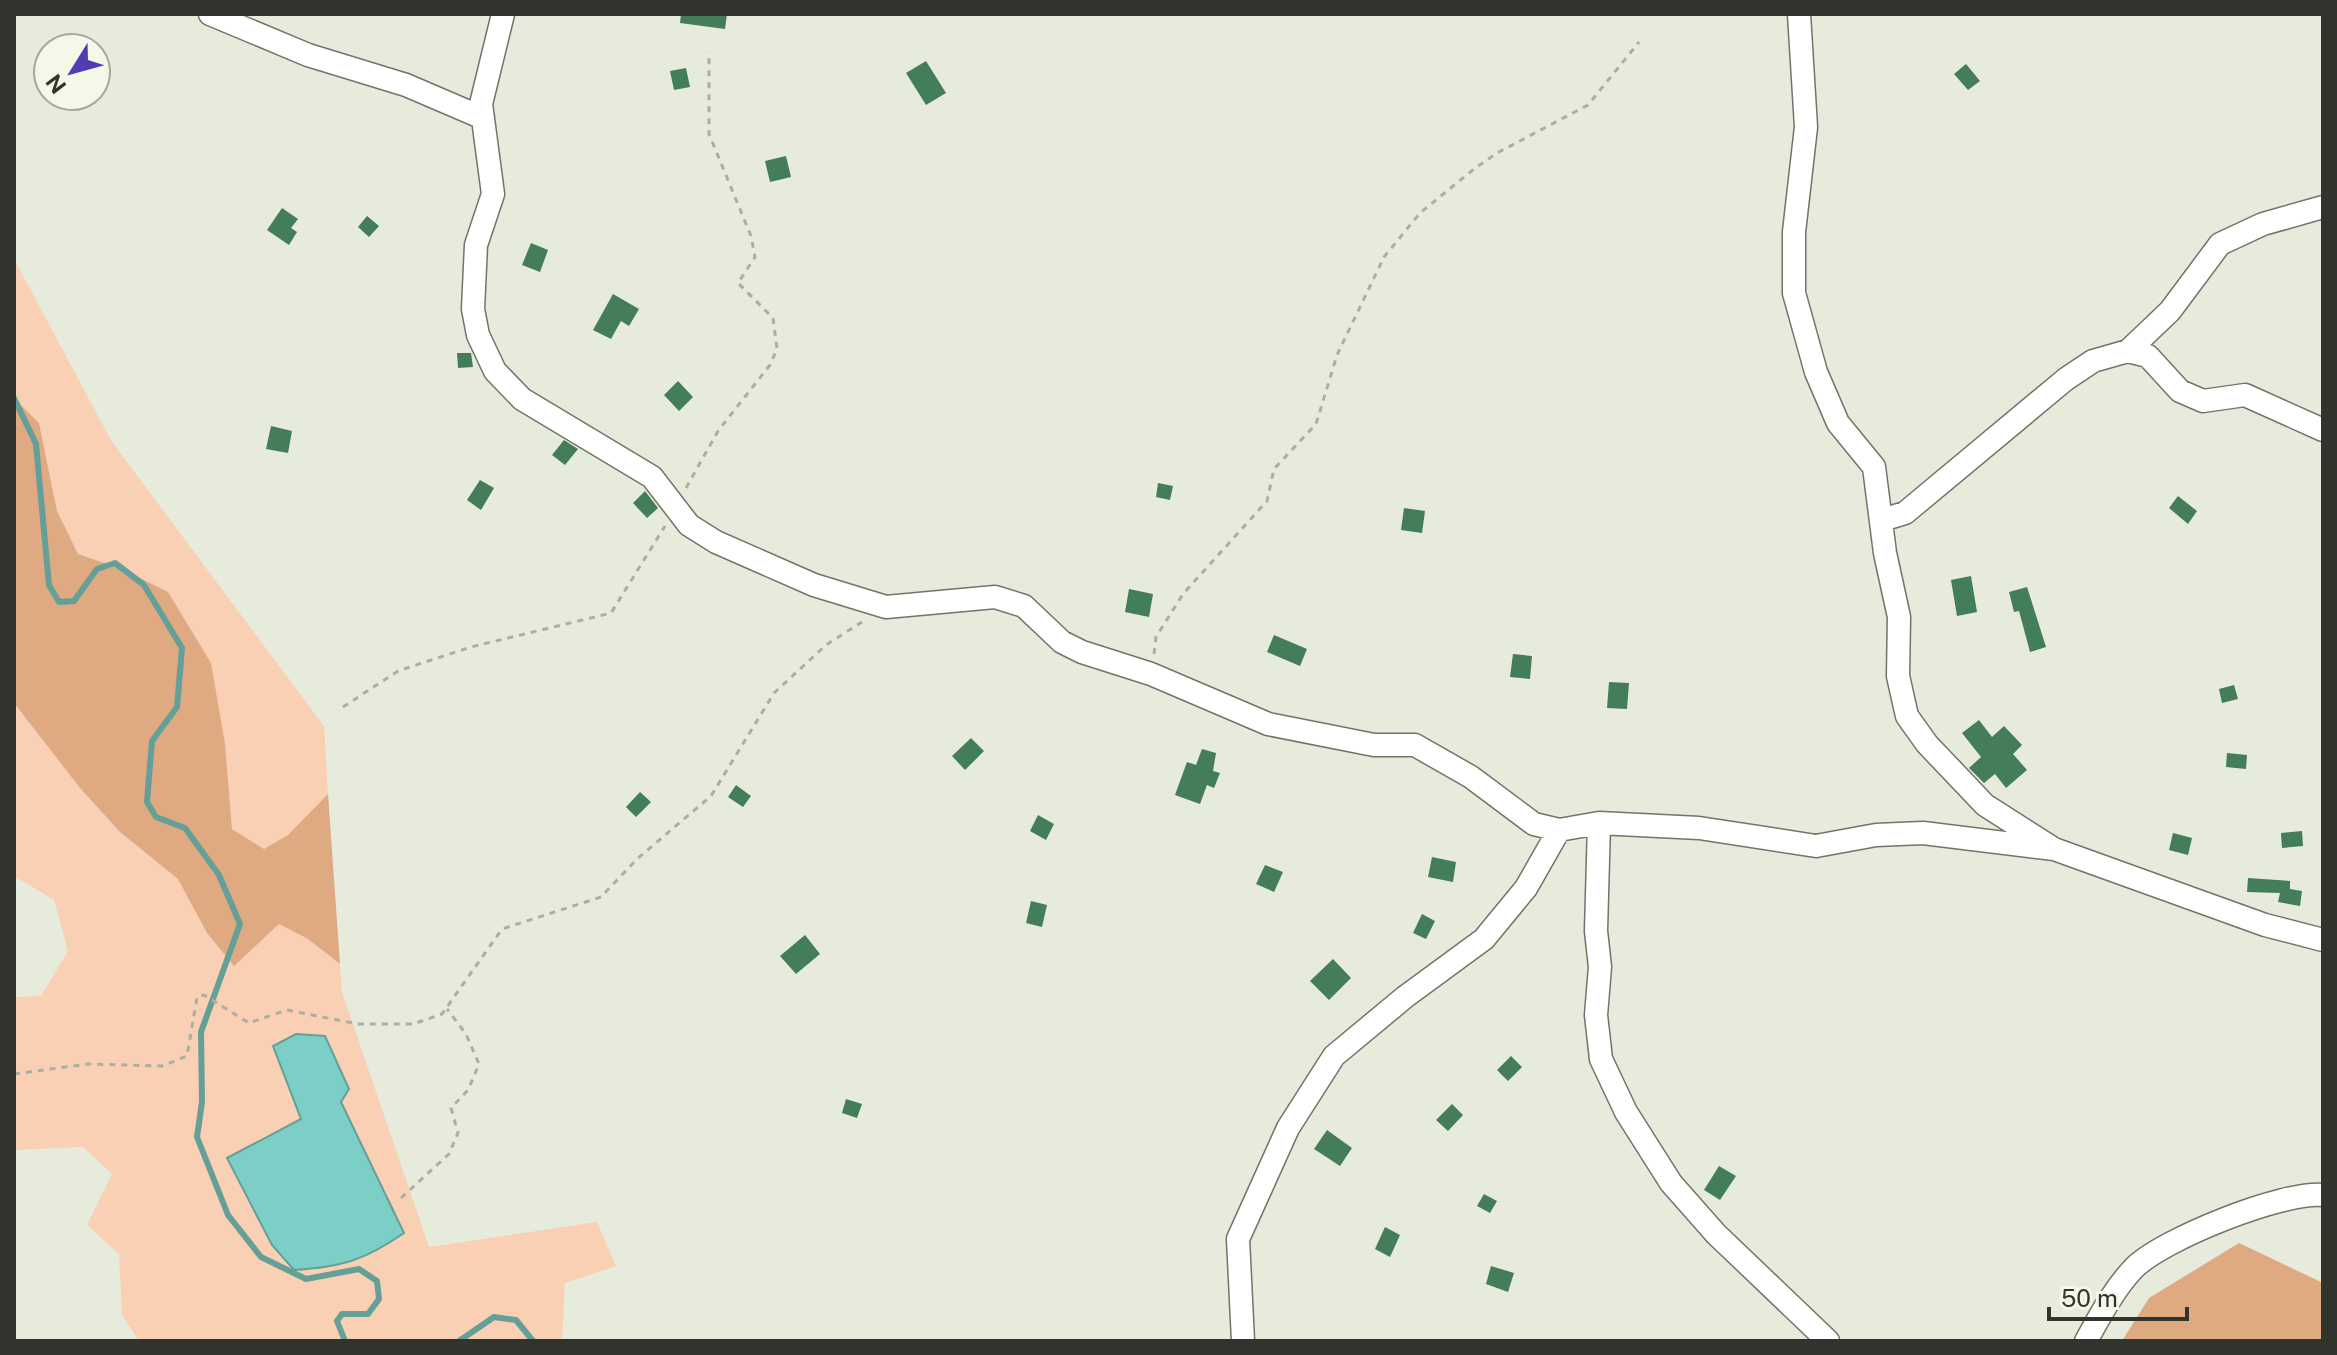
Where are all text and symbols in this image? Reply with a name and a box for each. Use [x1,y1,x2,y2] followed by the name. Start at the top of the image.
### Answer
[32,32,112,112] north arrow
[40,69,72,99] text: N
[2049,1271,2187,1321] scale bar
[2061,1284,2118,1312] text: 50 m

